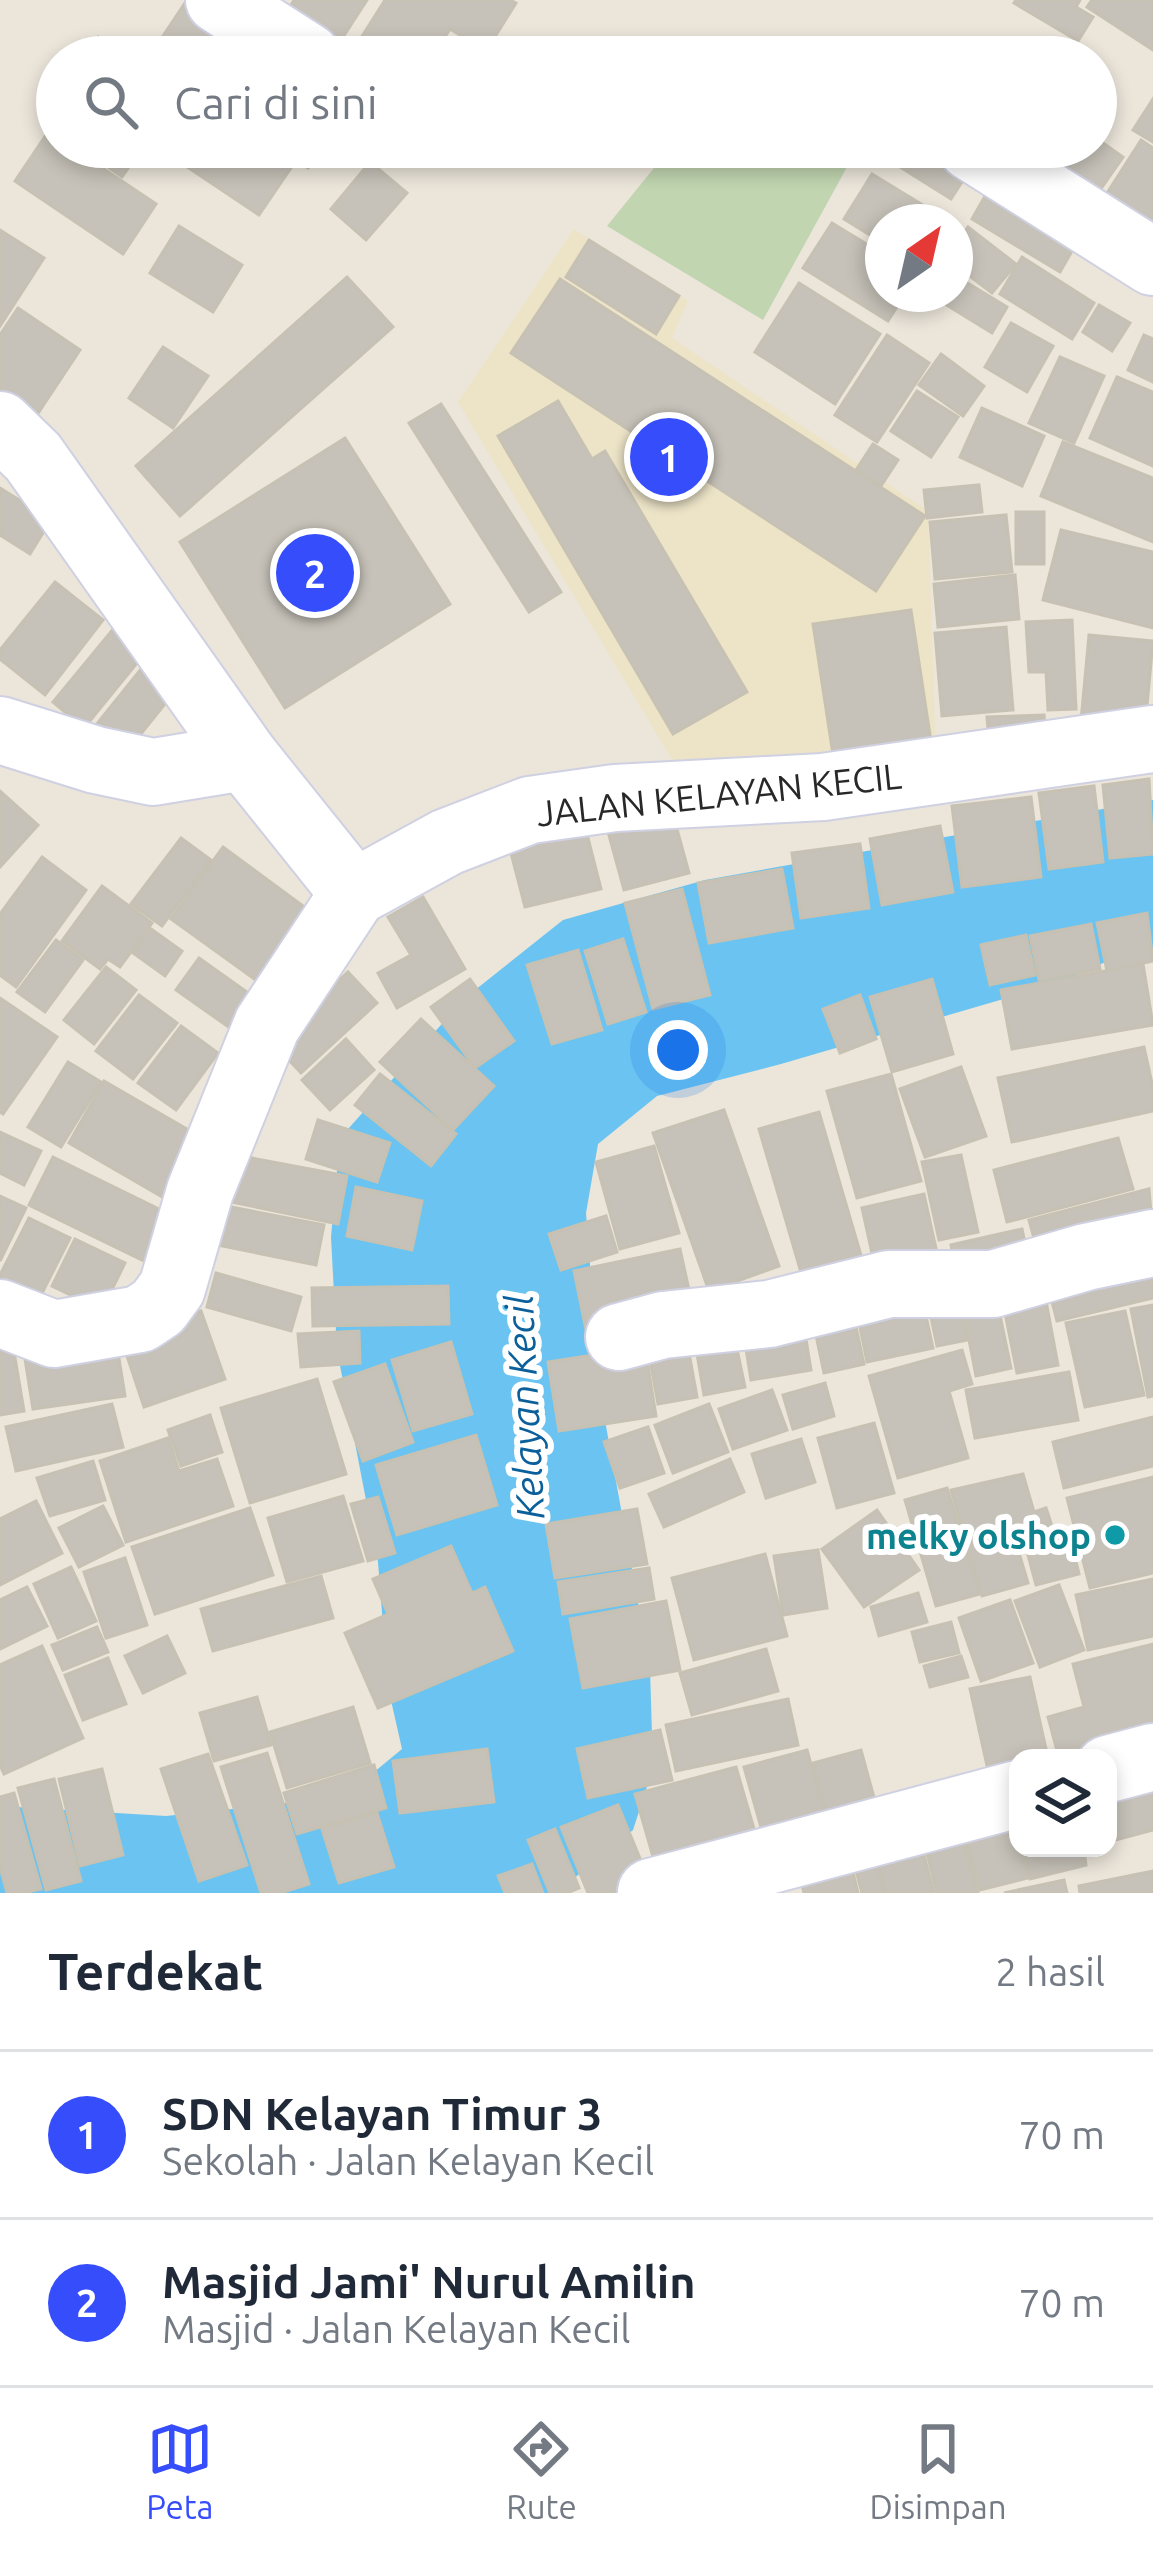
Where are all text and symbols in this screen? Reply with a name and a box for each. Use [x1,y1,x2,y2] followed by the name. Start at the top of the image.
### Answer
[36,36,1117,168] search box
[78,69,144,135] icon: search
[174,77,378,128] text: Cari di sini
[865,204,973,312] north arrow
[630,412,708,502] pin: 1
[276,528,354,618] pin: 2
[534,754,904,834] street label: JALAN KELAYAN KECIL
[648,1020,708,1080] your location
[497,1293,551,1521] water label: Kelayan Kecil
[866,1515,1091,1556] place label: melky olshop
[1102,1522,1128,1548] marker: melky olshop
[1009,1749,1117,1857] map controls
[1009,1749,1117,1857] button: layers
[48,1942,263,2000] text: Terdekat
[995,1950,1105,1993] text: 2 hasil
[162,2088,602,2139] text: SDN Kelayan Timur 3
[76,2113,98,2156] text: 1
[1018,2113,1105,2156] text: 70 m
[162,2139,654,2182] text: Sekolah · Jalan Kelayan Kecil
[162,2256,696,2307] text: Masjid Jami' Nurul Amilin
[76,2281,98,2324] text: 2
[1018,2281,1105,2324] text: 70 m
[162,2307,631,2350] text: Masjid · Jalan Kelayan Kecil
[146,2416,214,2525] tab: Peta
[506,2416,577,2525] tab: Rute
[869,2416,1007,2525] tab: Disimpan

